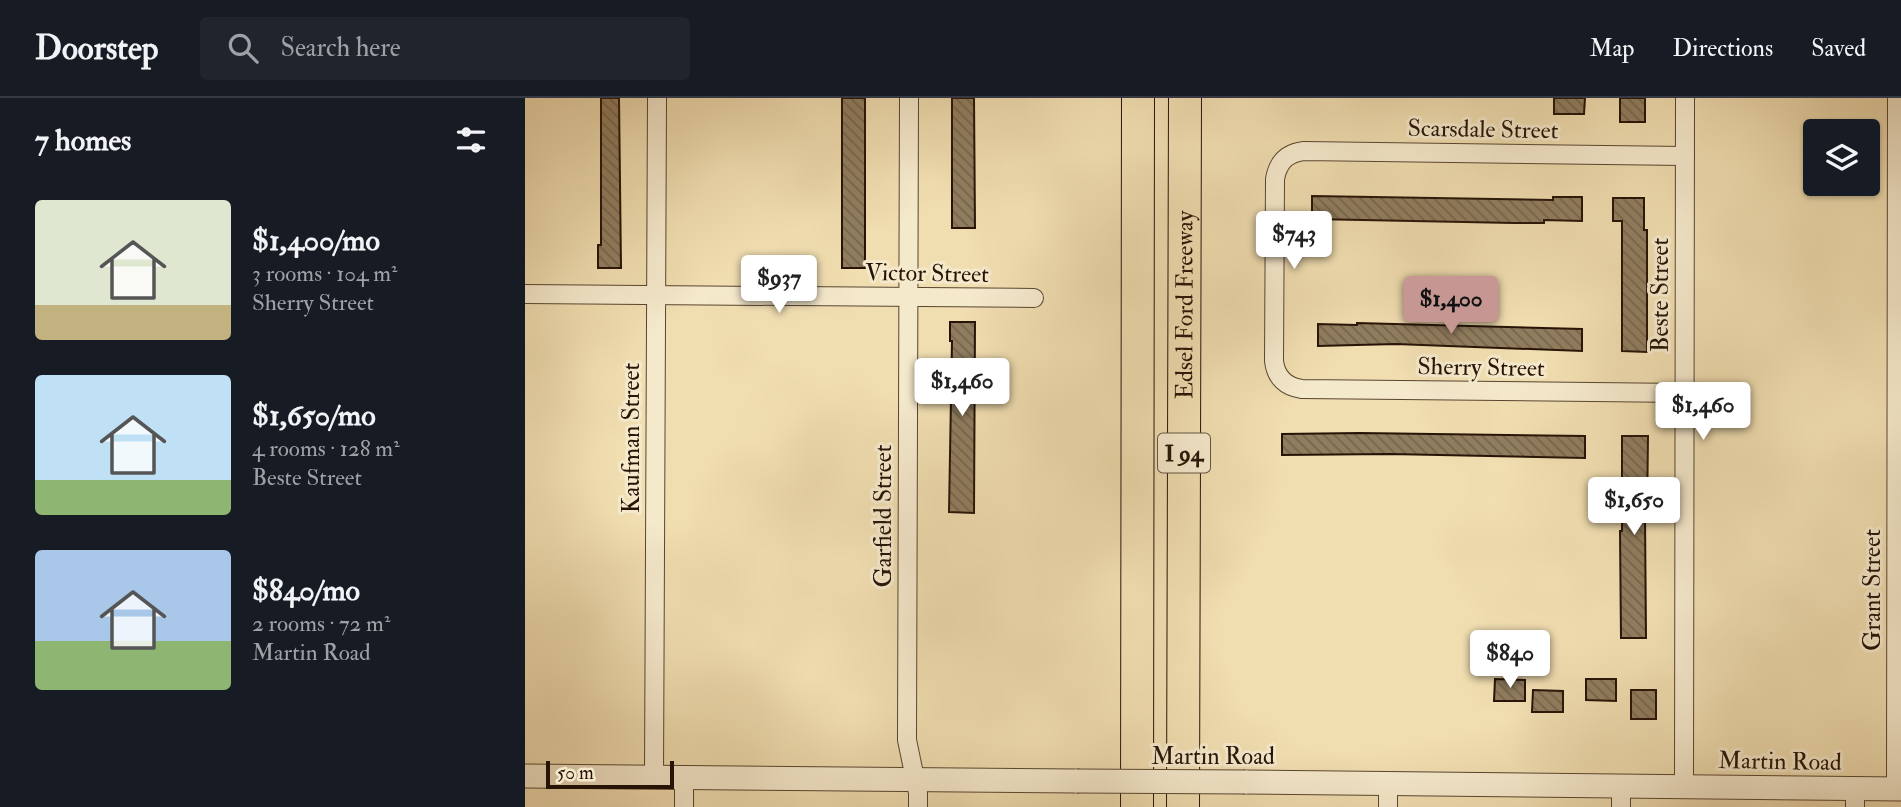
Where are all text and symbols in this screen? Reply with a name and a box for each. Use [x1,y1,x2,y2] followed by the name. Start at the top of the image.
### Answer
[200,17,690,80] search box
[35,28,158,69] text: Doorstep
[224,29,262,67] icon: search
[280,32,401,64] text: Search here
[1589,33,1634,64] text: Map
[1672,33,1773,64] text: Directions
[1811,33,1866,64] text: Saved
[1407,113,1559,146] street label: Scarsdale Street
[1803,119,1880,196] map controls
[1803,119,1880,196] button: layers
[452,121,490,159] icon: filters
[35,122,131,159] text: 7 homes
[1169,210,1201,399] street label: Edsel Ford Freeway
[1253,212,1335,271] pin: $743
[1272,219,1316,248] text: $743
[252,222,380,259] text: $1,400/mo
[91,228,175,312] icon: home
[1645,237,1676,352] street label: Beste Street
[738,256,820,315] pin: $937
[865,257,989,290] street label: Victor Street
[252,259,398,288] text: 3 rooms · 104 m²
[757,263,801,292] text: $937
[1394,276,1508,336] pin: $1,400
[1419,284,1483,313] text: $1,400
[252,288,374,317] text: Sherry Street
[1417,351,1545,384] street label: Sherry Street
[905,358,1019,418] pin: $1,460
[616,362,647,513] street label: Kaufman Street
[930,366,994,395] text: $1,460
[1646,382,1760,442] pin: $1,460
[1671,390,1735,419] text: $1,460
[252,397,376,434] text: $1,650/mo
[91,403,175,487] icon: home
[252,434,400,463] text: 4 rooms · 128 m²
[1158,434,1210,472] road number: I 94
[868,444,899,587] street label: Garfield Street
[252,463,362,492] text: Beste Street
[1577,478,1691,537] pin: $1,650
[1604,485,1664,514] text: $1,650
[1857,529,1888,651] street label: Grant Street
[252,572,360,609] text: $840/mo
[91,578,175,662] icon: home
[252,609,390,638] text: 2 rooms · 72 m²
[1469,630,1551,690] pin: $840
[252,638,371,667] text: Martin Road
[1486,638,1534,667] text: $840
[1151,741,1275,772] street label: Martin Road
[1718,745,1842,778] street label: Martin Road
[546,758,674,790] scale bar
[557,761,594,785] text: 50 m

